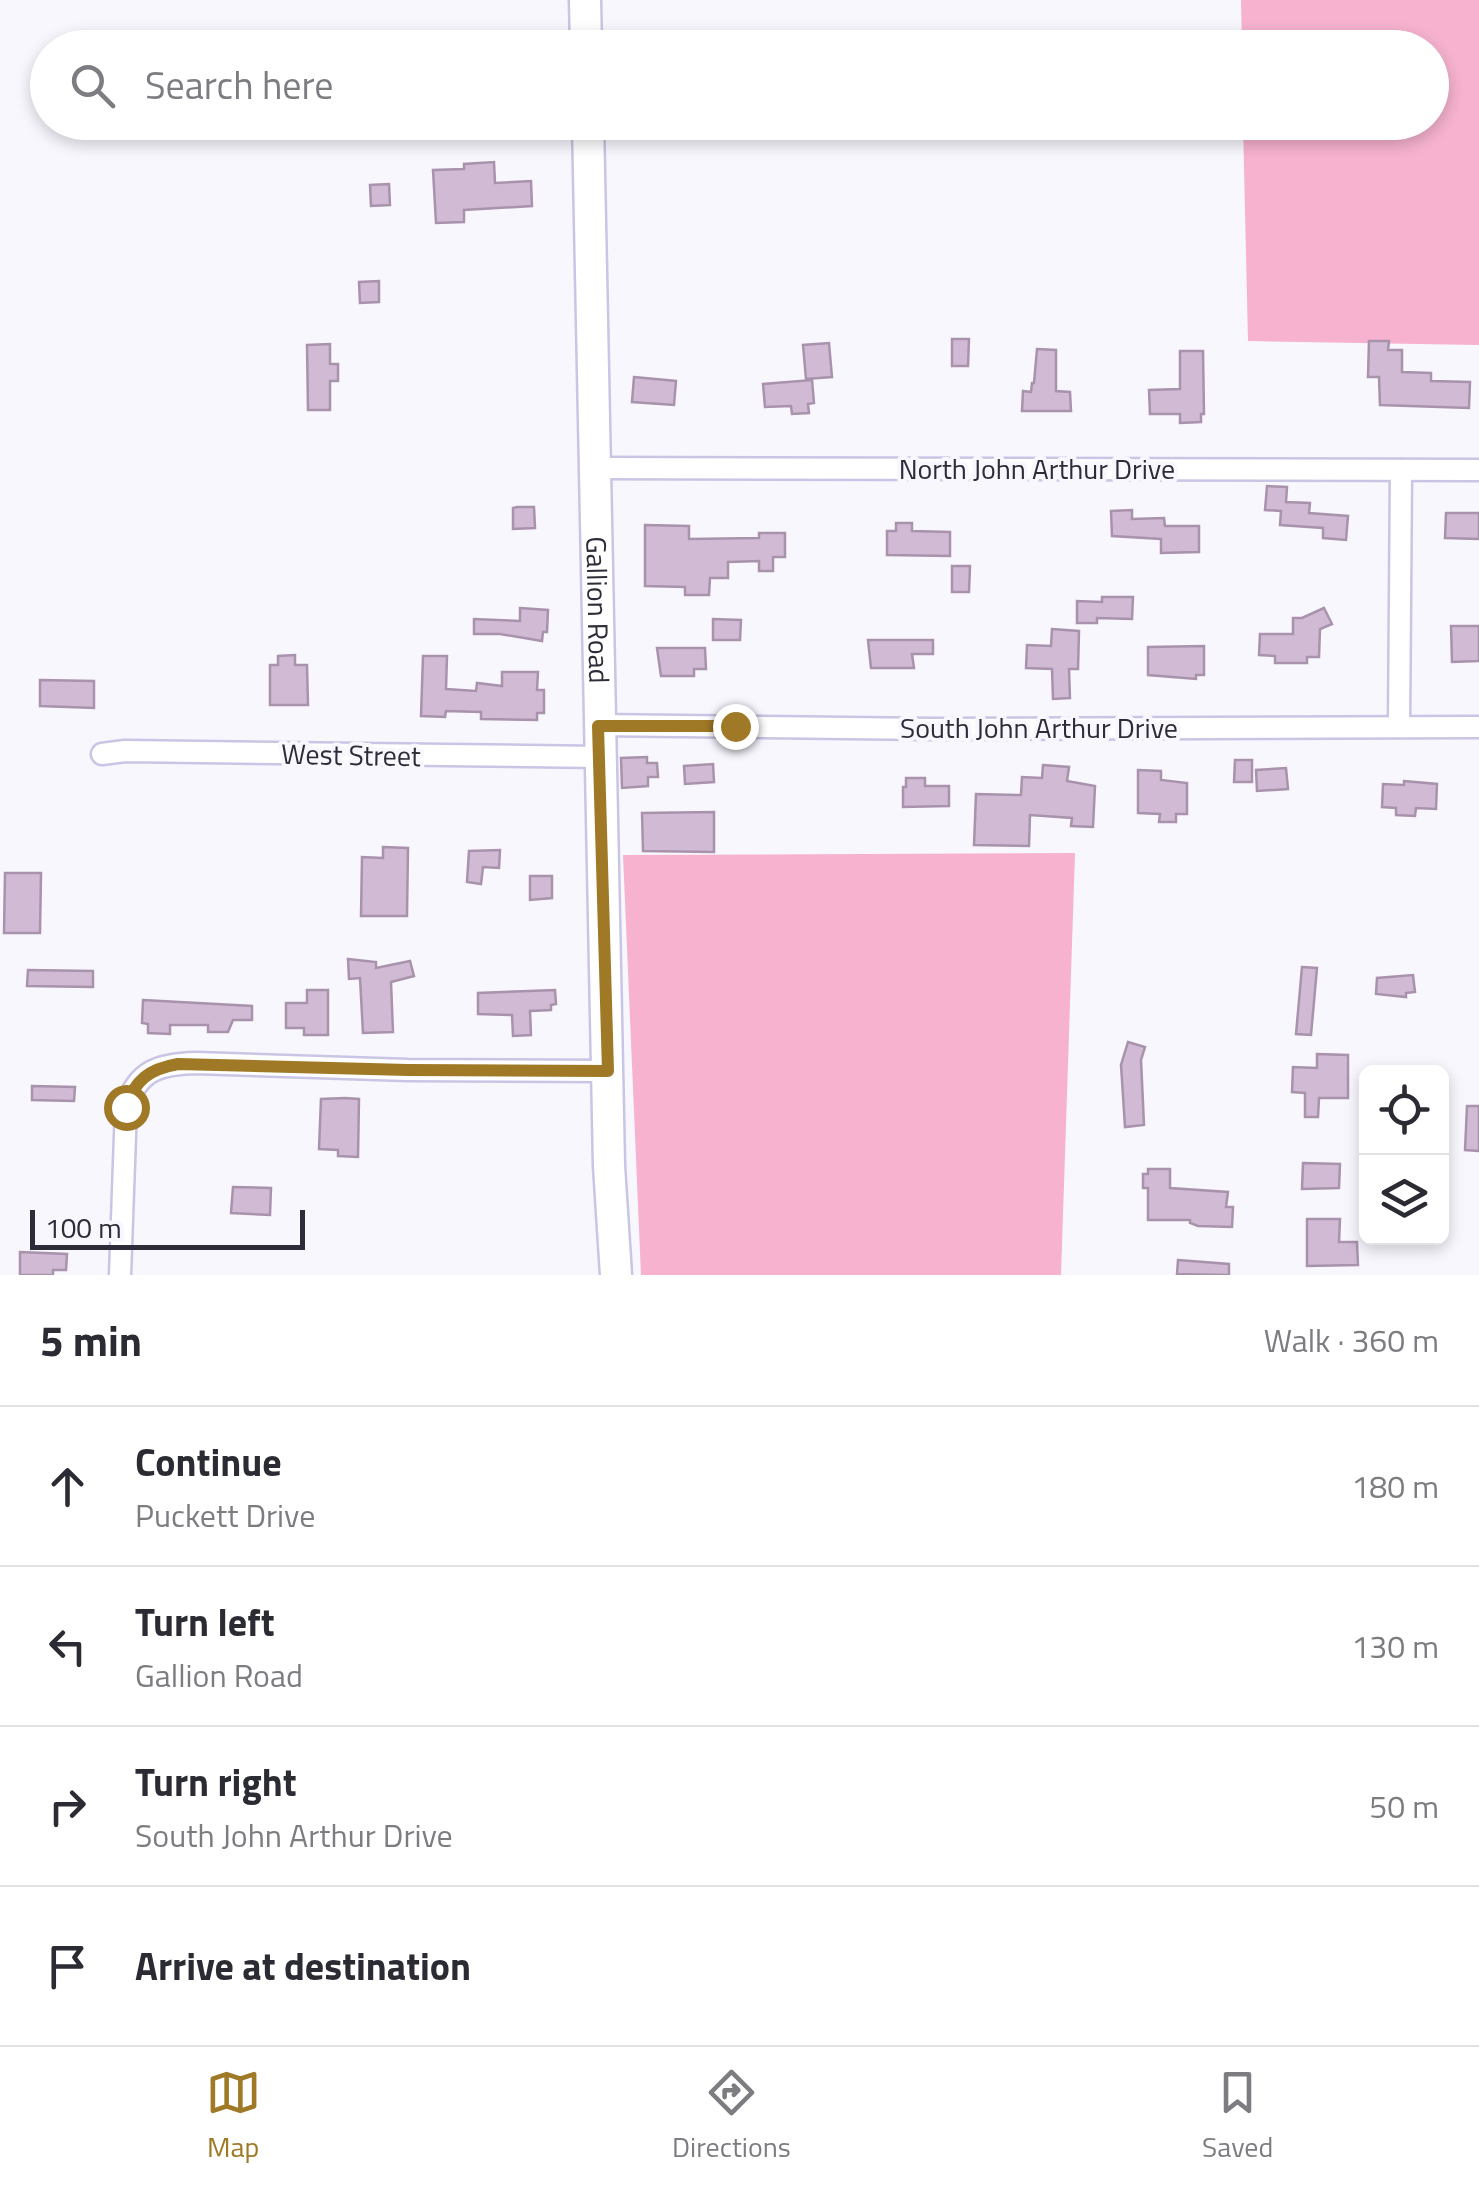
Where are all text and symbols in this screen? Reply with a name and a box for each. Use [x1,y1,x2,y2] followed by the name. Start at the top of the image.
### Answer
[30,30,1449,140] search box
[145,56,333,114] text: Search here
[65,58,120,113] icon: search
[899,447,1175,490] street label: North John Arthur Drive
[575,536,621,684] street label: Gallion Road
[713,704,759,750] route end
[900,706,1178,749] street label: South John Arthur Drive
[281,732,421,777] street label: West Street
[1359,1065,1449,1245] map controls
[1359,1065,1449,1155] button: locate
[104,1085,150,1131] route start
[1359,1155,1449,1245] button: layers
[30,1205,305,1250] scale bar
[45,1206,122,1249] text: 100 m
[40,1308,142,1372] text: 5 min
[1264,1316,1439,1364] text: Walk · 360 m
[135,1433,282,1491] text: Continue
[40,1459,95,1514] icon: ahead
[1351,1462,1439,1510] text: 180 m
[135,1491,315,1539] text: Puckett Drive
[135,1593,275,1651] text: Turn left
[40,1619,95,1674] icon: left
[1351,1622,1439,1670] text: 130 m
[135,1651,303,1699] text: Gallion Road
[135,1753,297,1811] text: Turn right
[40,1779,95,1834] icon: right
[1369,1782,1439,1830] text: 50 m
[135,1811,453,1859] text: South John Arthur Drive
[135,1937,471,1995] text: Arrive at destination
[40,1939,95,1994] icon: arrive
[206,2065,261,2168] tab: Map
[672,2065,791,2168] tab: Directions
[1202,2065,1273,2168] tab: Saved

